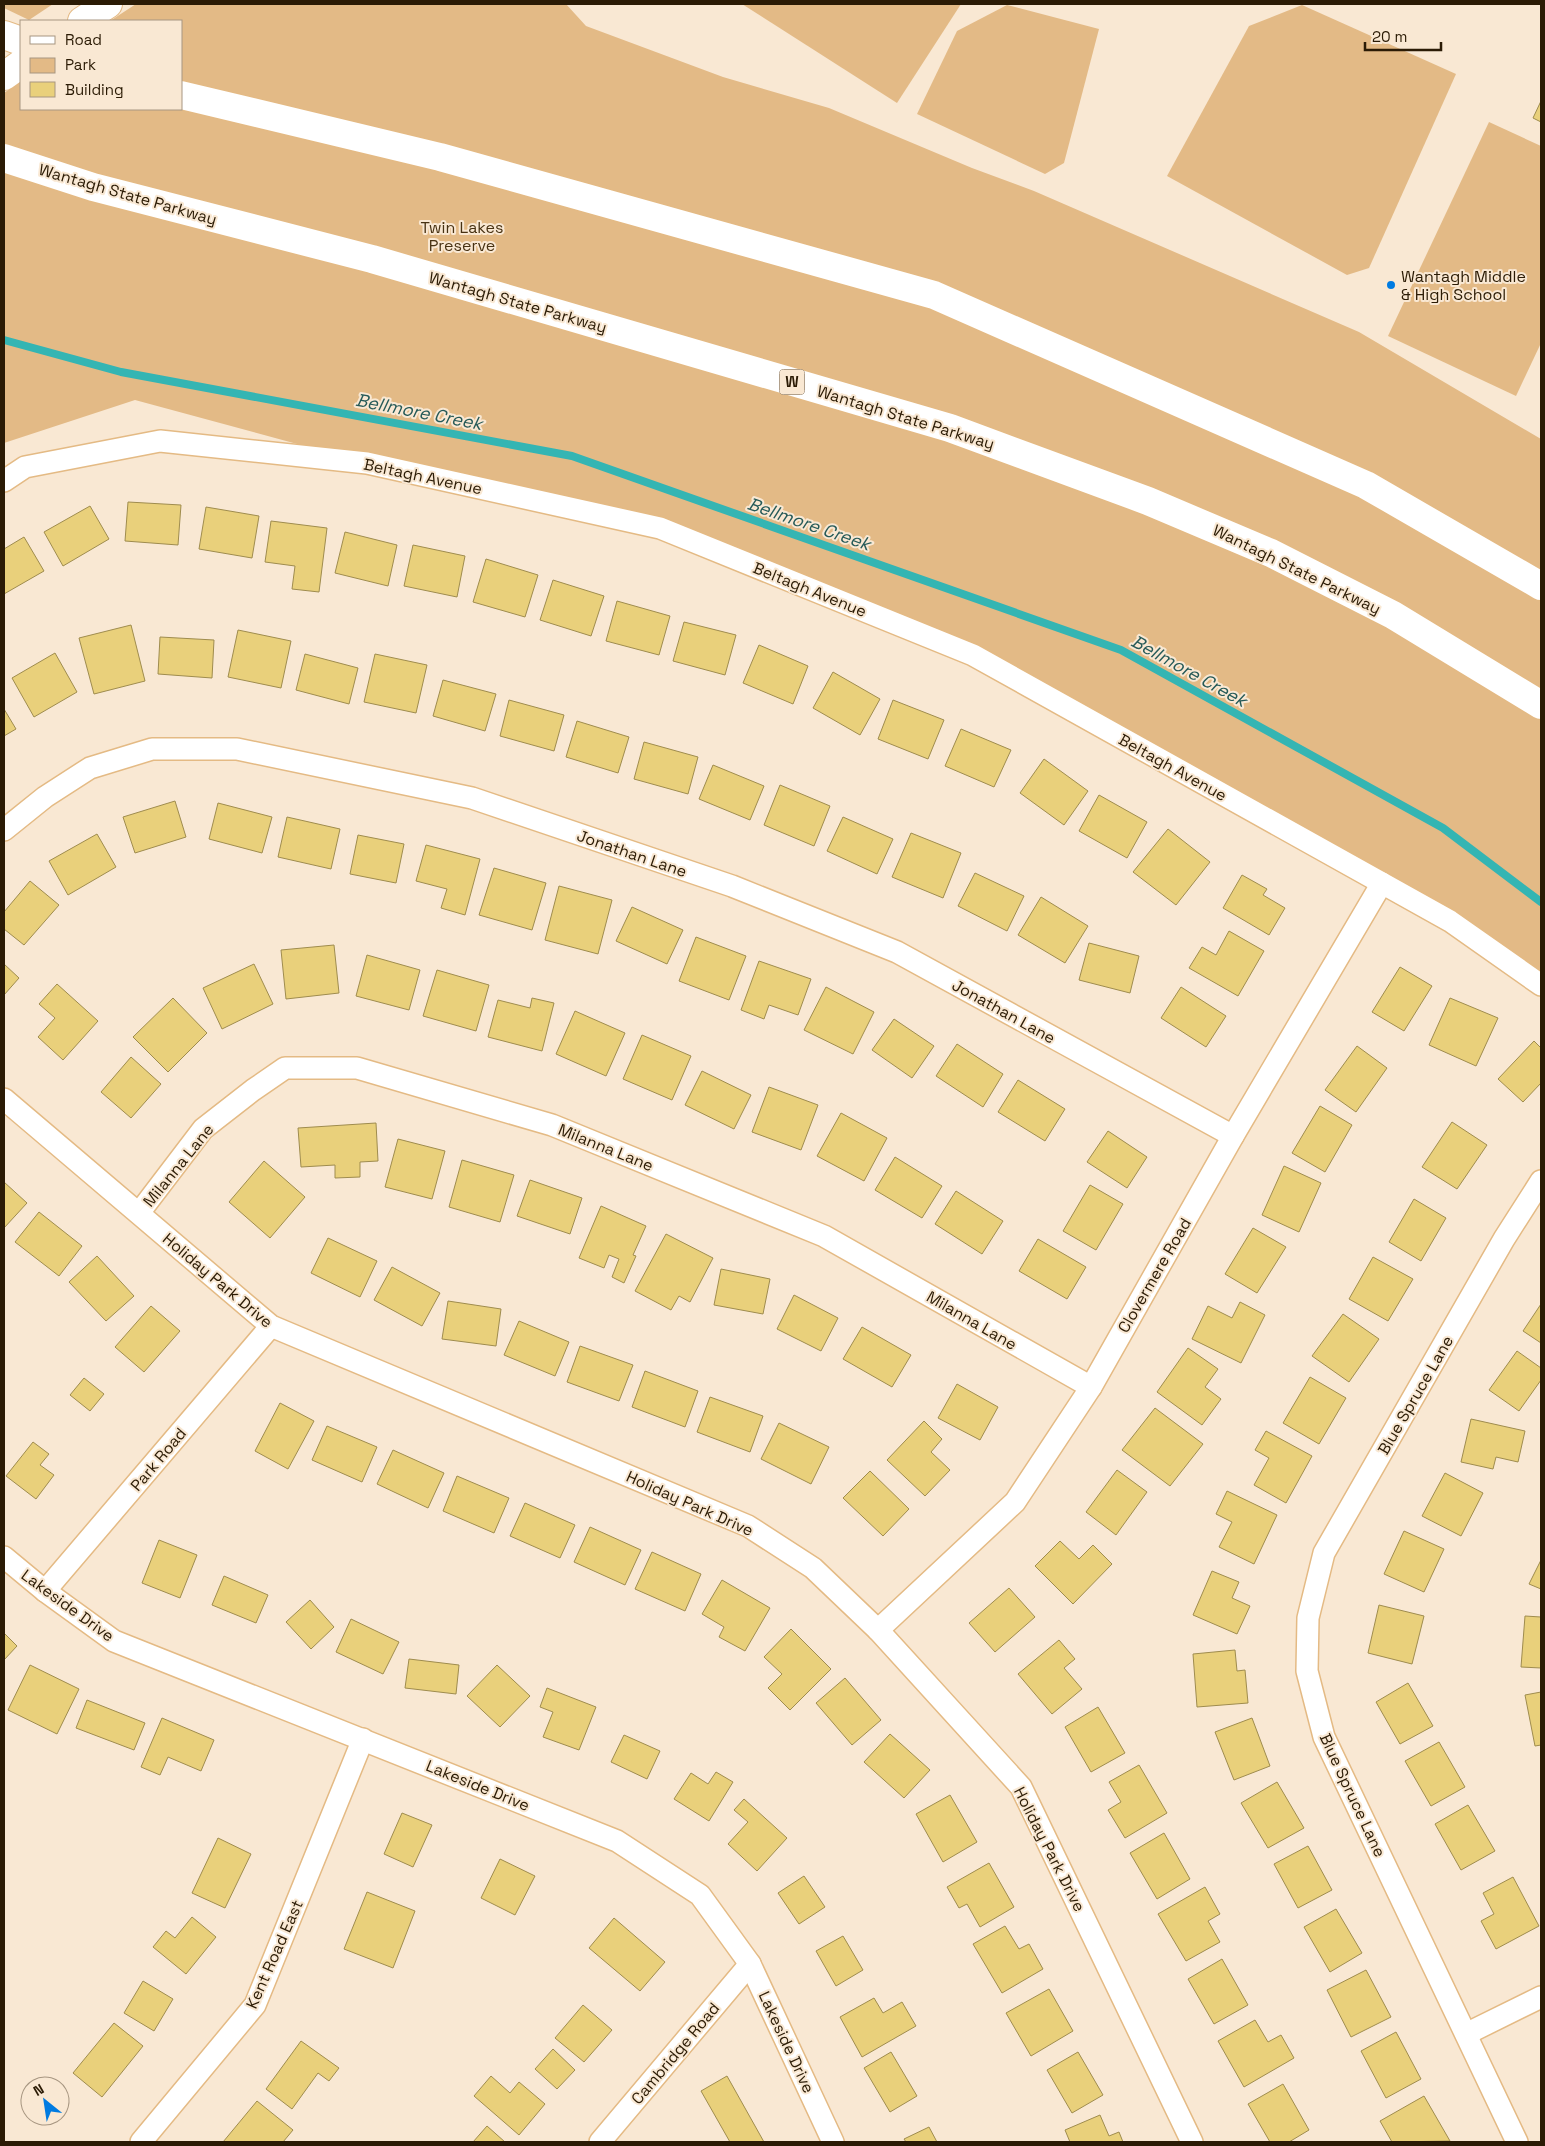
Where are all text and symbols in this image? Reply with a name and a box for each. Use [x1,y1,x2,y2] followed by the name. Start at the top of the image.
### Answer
[20,20,182,110] legend
[1365,20,1441,52] scale bar
[1372,27,1407,46] text: 20 m
[65,30,102,49] text: Road
[65,55,96,74] text: Park
[65,80,124,99] text: Building
[36,159,219,230] street label: Wantagh State Parkway
[421,217,503,256] park label: Twin Lakes Preserve
[1401,266,1526,305] place label: Wantagh Middle & High School
[426,267,609,338] street label: Wantagh State Parkway
[1385,279,1397,291] marker: Wantagh Middle & High School
[780,370,804,394] road number: W
[815,380,997,454] street label: Wantagh State Parkway
[354,388,487,436] water label: Bellmore Creek
[362,454,484,499] street label: Beltagh Avenue
[745,492,876,556] water label: Bellmore Creek
[1209,520,1384,619] street label: Wantagh State Parkway
[750,557,870,622] street label: Beltagh Avenue
[1127,629,1253,713] water label: Bellmore Creek
[1115,729,1231,806] street label: Beltagh Avenue
[574,825,690,882] street label: Jonathan Lane
[948,974,1059,1048] street label: Jonathan Lane
[138,1119,218,1211] street label: Milanna Lane
[555,1119,657,1176] street label: Milanna Lane
[1113,1214,1196,1337] street label: Clovermere Road
[158,1228,277,1333] street label: Holiday Park Drive
[923,1286,1021,1355] street label: Milanna Lane
[1373,1332,1458,1459] street label: Blue Spruce Lane
[126,1423,191,1495] street label: Park Road
[623,1466,757,1541] street label: Holiday Park Drive
[17,1565,118,1646] street label: Lakeside Drive
[1315,1730,1390,1860] street label: Blue Spruce Lane
[423,1755,533,1816] street label: Lakeside Drive
[1009,1783,1090,1915] street label: Holiday Park Drive
[241,1896,308,2012] street label: Kent Road East
[754,1988,819,2097] street label: Lakeside Drive
[627,1998,724,2109] street label: Cambridge Road
[20,2076,70,2126] north arrow
[30,2080,47,2100] text: N

